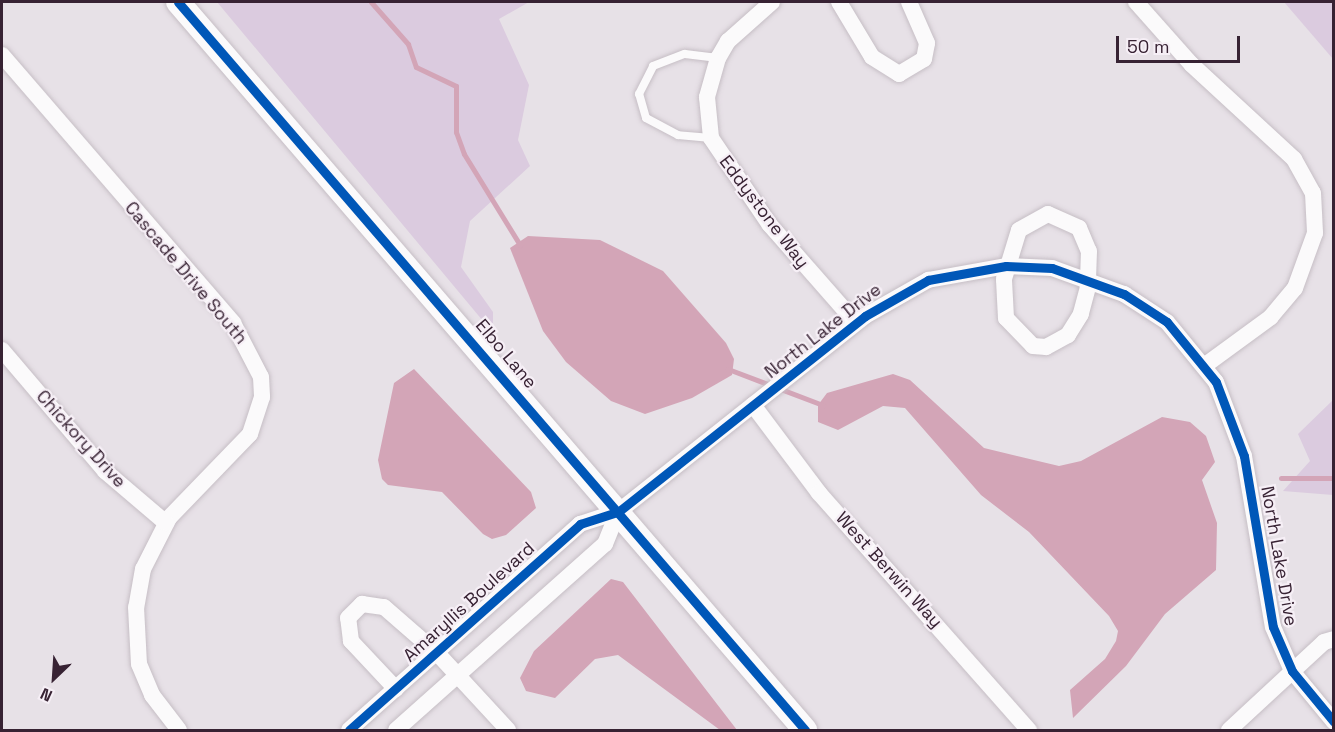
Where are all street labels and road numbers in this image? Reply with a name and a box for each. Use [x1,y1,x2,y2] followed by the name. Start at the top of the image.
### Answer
[715,151,813,273] street label: Eddystone Way
[120,197,252,349] street label: Cascade Drive South
[761,279,885,383] street label: North Lake Drive
[471,315,541,393] street label: Elbo Lane
[32,386,130,492] street label: Chickory Drive
[1256,484,1302,628] street label: North Lake Drive
[831,507,947,633] street label: West Berwin Way
[399,537,539,667] street label: Amaryllis Boulevard

